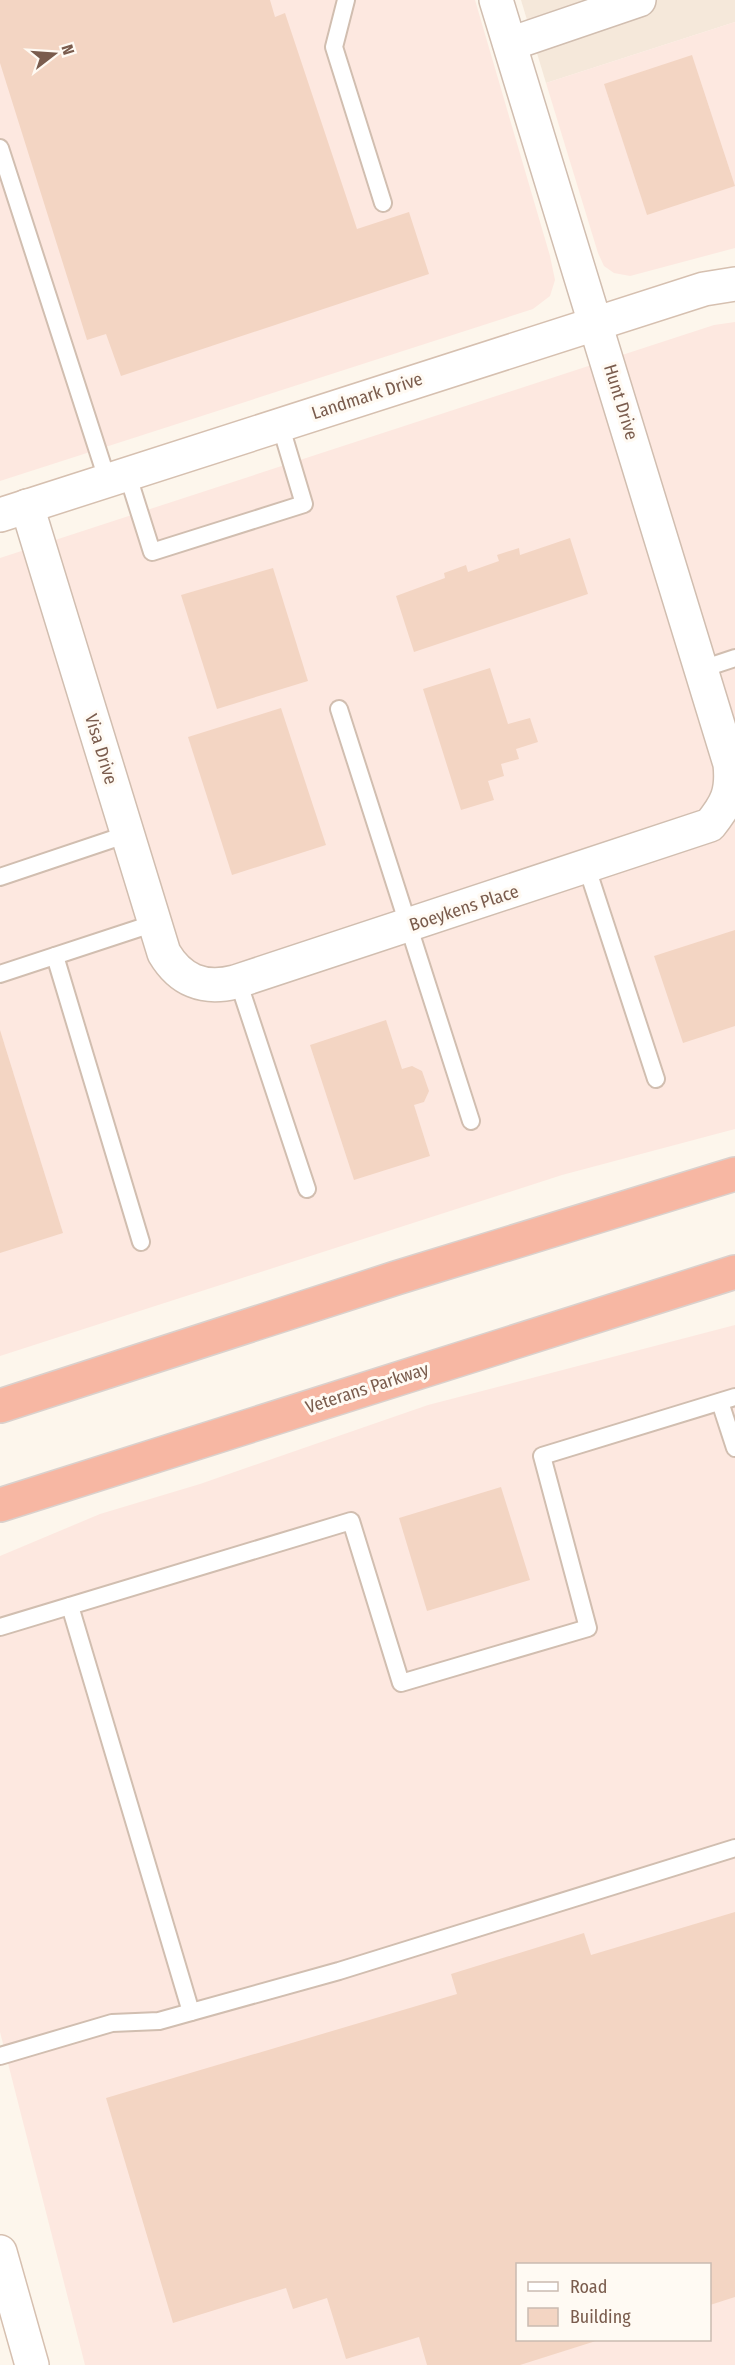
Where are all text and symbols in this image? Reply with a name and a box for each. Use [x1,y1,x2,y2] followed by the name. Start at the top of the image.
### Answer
[24,24,84,84] north arrow
[57,42,78,57] text: N
[599,361,643,443] street label: Hunt Drive
[309,368,425,424] street label: Landmark Drive
[80,711,122,787] street label: Visa Drive
[407,880,522,936] street label: Boeykens Place
[303,1358,431,1418] street label: Veterans Parkway
[516,2263,711,2341] legend
[570,2276,607,2298] text: Road
[570,2306,631,2328] text: Building

